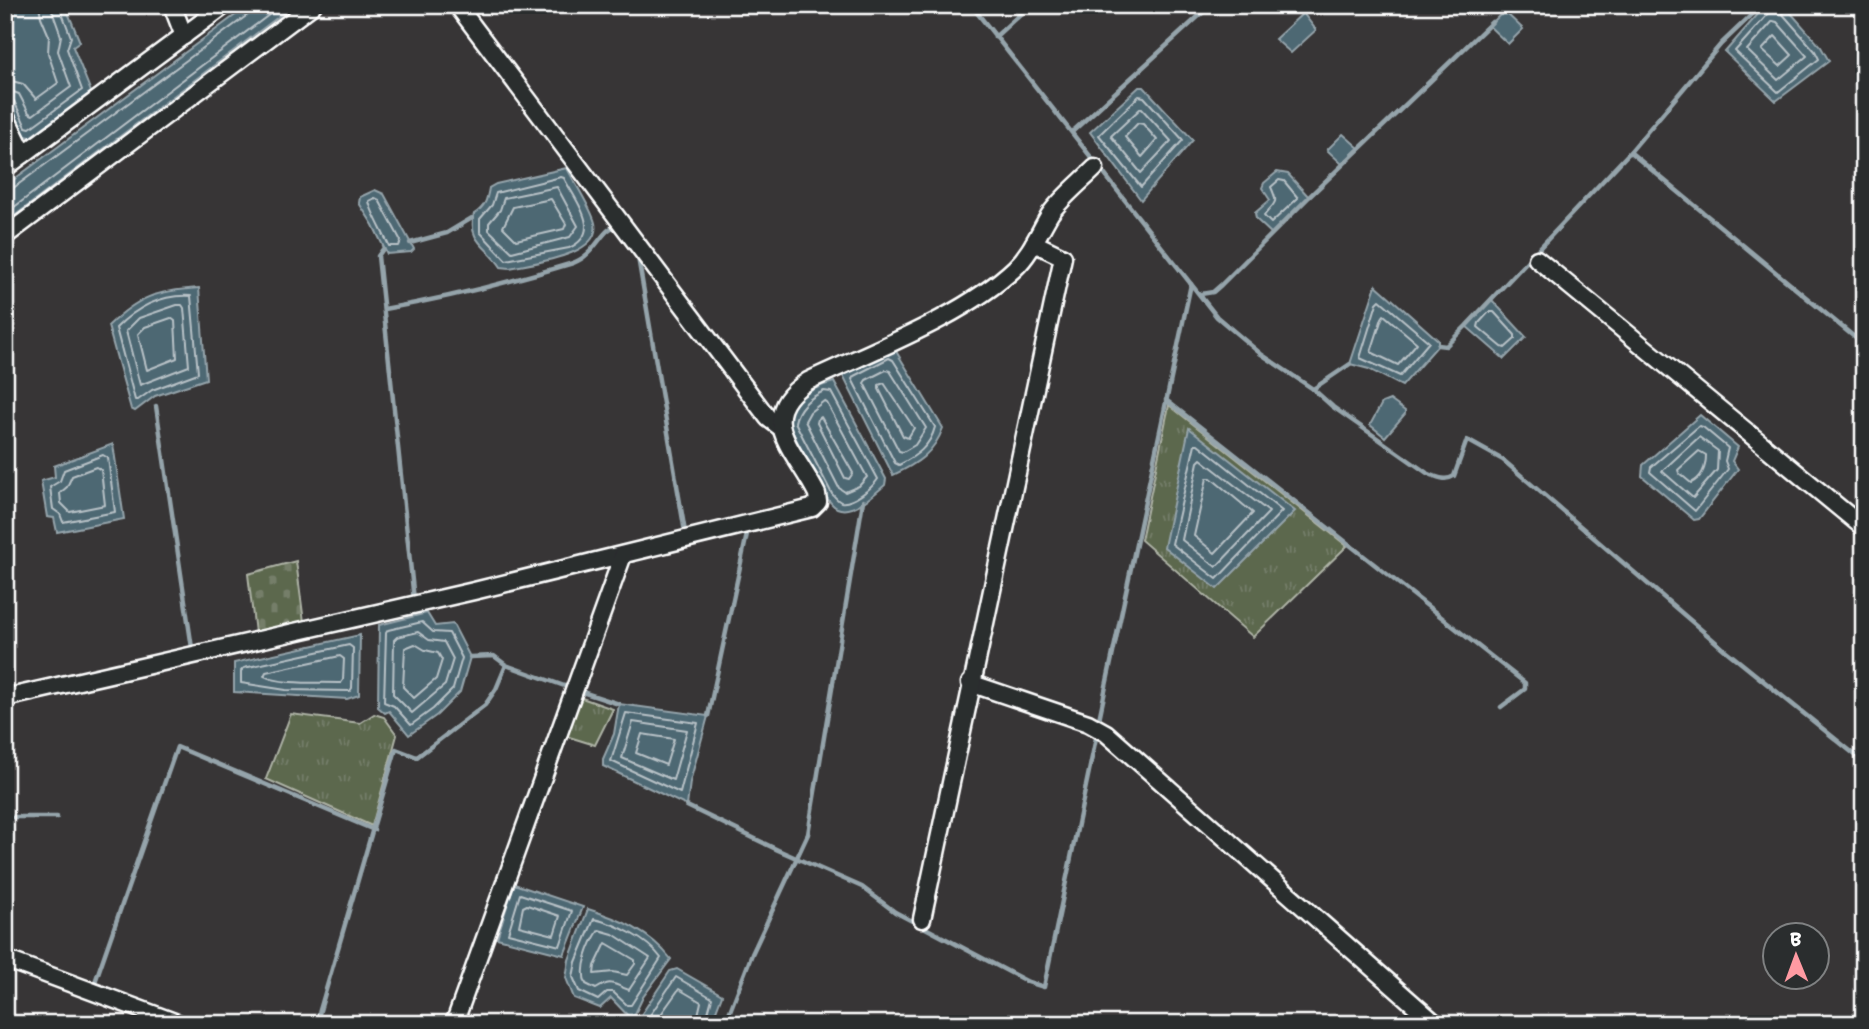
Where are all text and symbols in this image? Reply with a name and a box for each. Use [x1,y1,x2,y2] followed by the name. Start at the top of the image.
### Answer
[1760,920,1830,990] north arrow
[1790,927,1802,952] text: B

